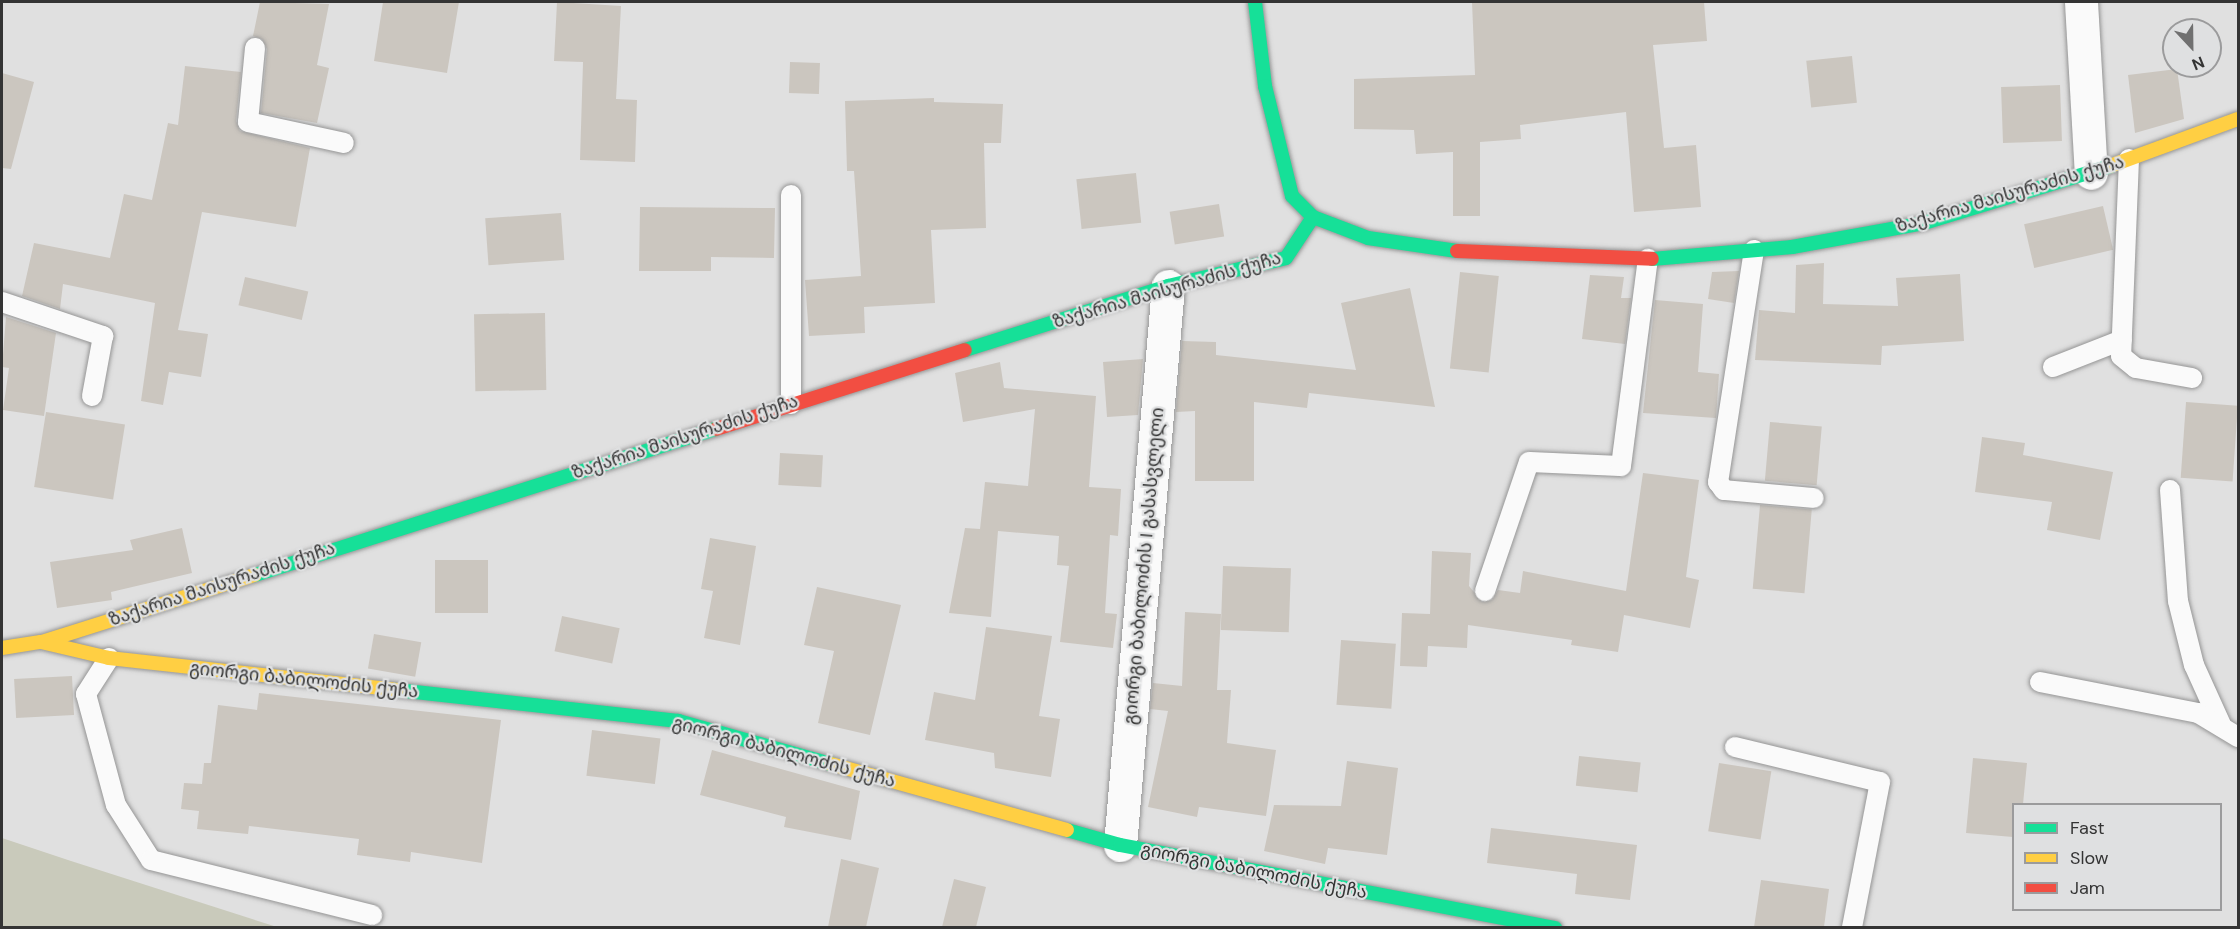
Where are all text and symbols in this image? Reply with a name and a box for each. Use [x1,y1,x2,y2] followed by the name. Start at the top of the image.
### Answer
[2162,18,2222,78] north arrow
[2189,51,2208,75] text: N
[1893,151,2127,237] street label: ზაქარია მაისურაძის ქუჩა
[1050,247,1284,333] street label: ზაქარია მაისურაძის ქუჩა
[569,390,801,484] street label: ზაქარია მაისურაძის ქუჩა
[1119,406,1169,726] street label: გიორგი ბაბილოძის I გასასვლელი
[106,537,338,631] street label: ზაქარია მაისურაძის ქუჩა
[189,657,419,703] street label: გიორგი ბაბილოძის ქუჩა
[670,712,898,792] street label: გიორგი ბაბილოძის ქუჩა
[2012,803,2222,911] legend
[2070,816,2105,840] text: Fast
[1139,838,1369,904] street label: გიორგი ბაბილოძის ქუჩა
[2070,846,2109,870] text: Slow
[2070,876,2105,900] text: Jam

